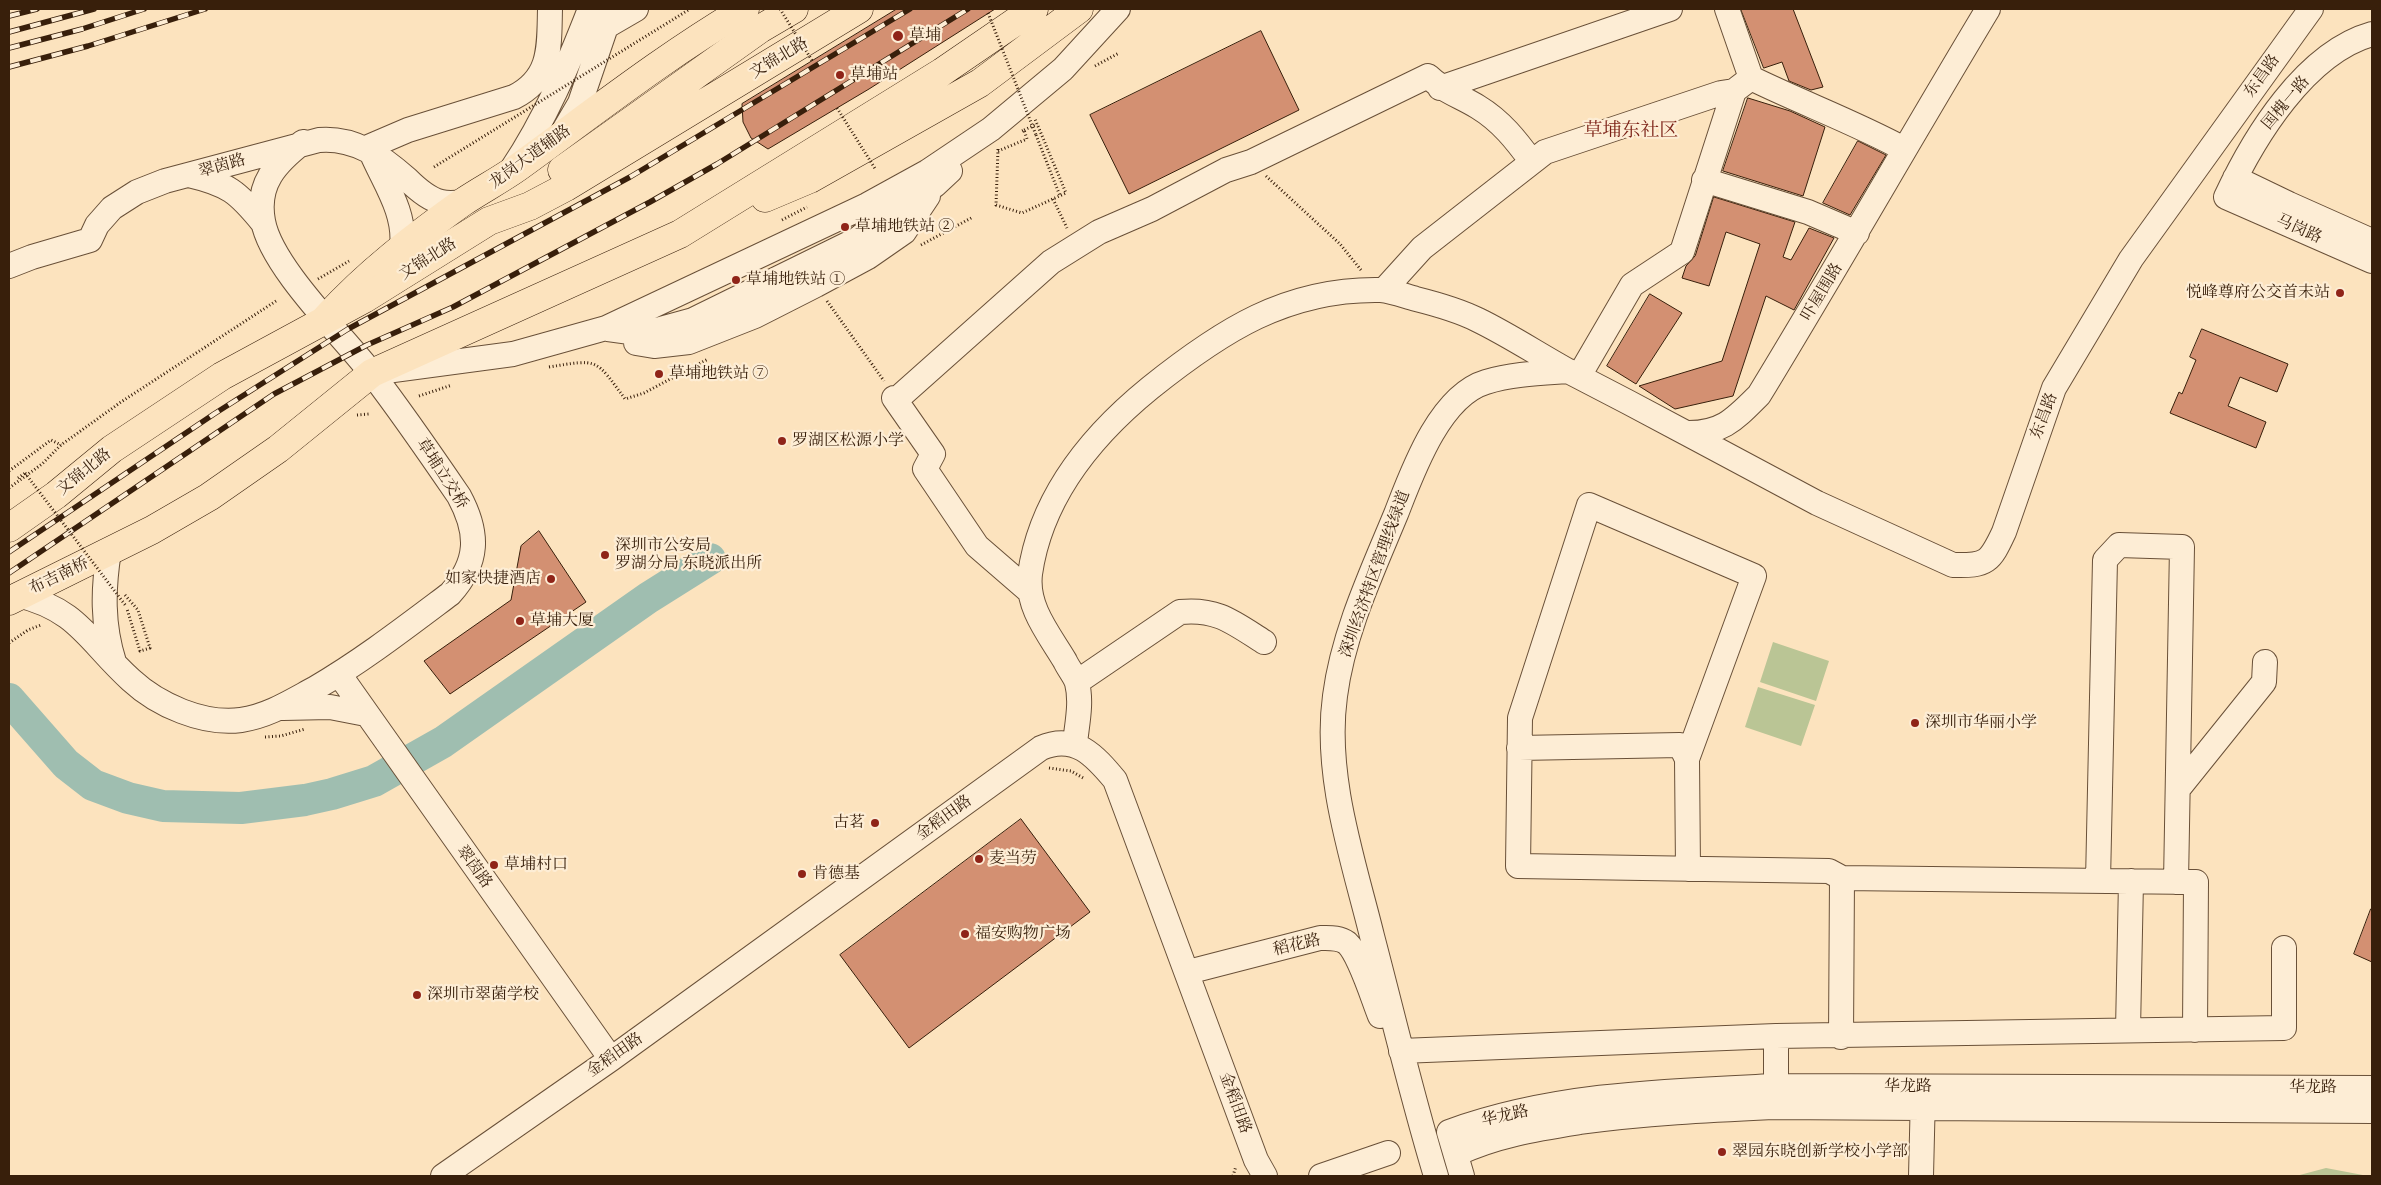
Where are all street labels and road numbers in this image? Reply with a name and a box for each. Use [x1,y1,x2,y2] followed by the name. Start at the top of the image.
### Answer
[747,33,811,83] street label: 文锦北路
[2240,51,2284,101] street label: 东昌路
[2258,72,2314,134] street label: 国槐一路
[486,121,574,193] street label: 龙岗大道辅路
[196,150,248,182] street label: 翠茵路
[2273,210,2325,248] street label: 马岗路
[396,234,460,284] street label: 文锦北路
[1797,260,1847,324] street label: 吓屋围路
[2026,390,2062,442] street label: 东昌路
[412,435,472,513] street label: 草埔立交桥
[53,444,115,500] street label: 文锦北路
[1336,488,1414,660] street label: 深圳经济特区管理线绿道
[26,553,92,599] street label: 布吉南桥
[912,791,976,845] street label: 金稻田路
[452,842,496,892] street label: 翠茵路
[1271,930,1323,960] street label: 稻花路
[583,1029,647,1081] street label: 金稻田路
[1215,1070,1255,1136] street label: 金稻田路
[1884,1077,1932,1097] street label: 华龙路
[2289,1078,2337,1098] street label: 华龙路
[1480,1102,1530,1130] street label: 华龙路

